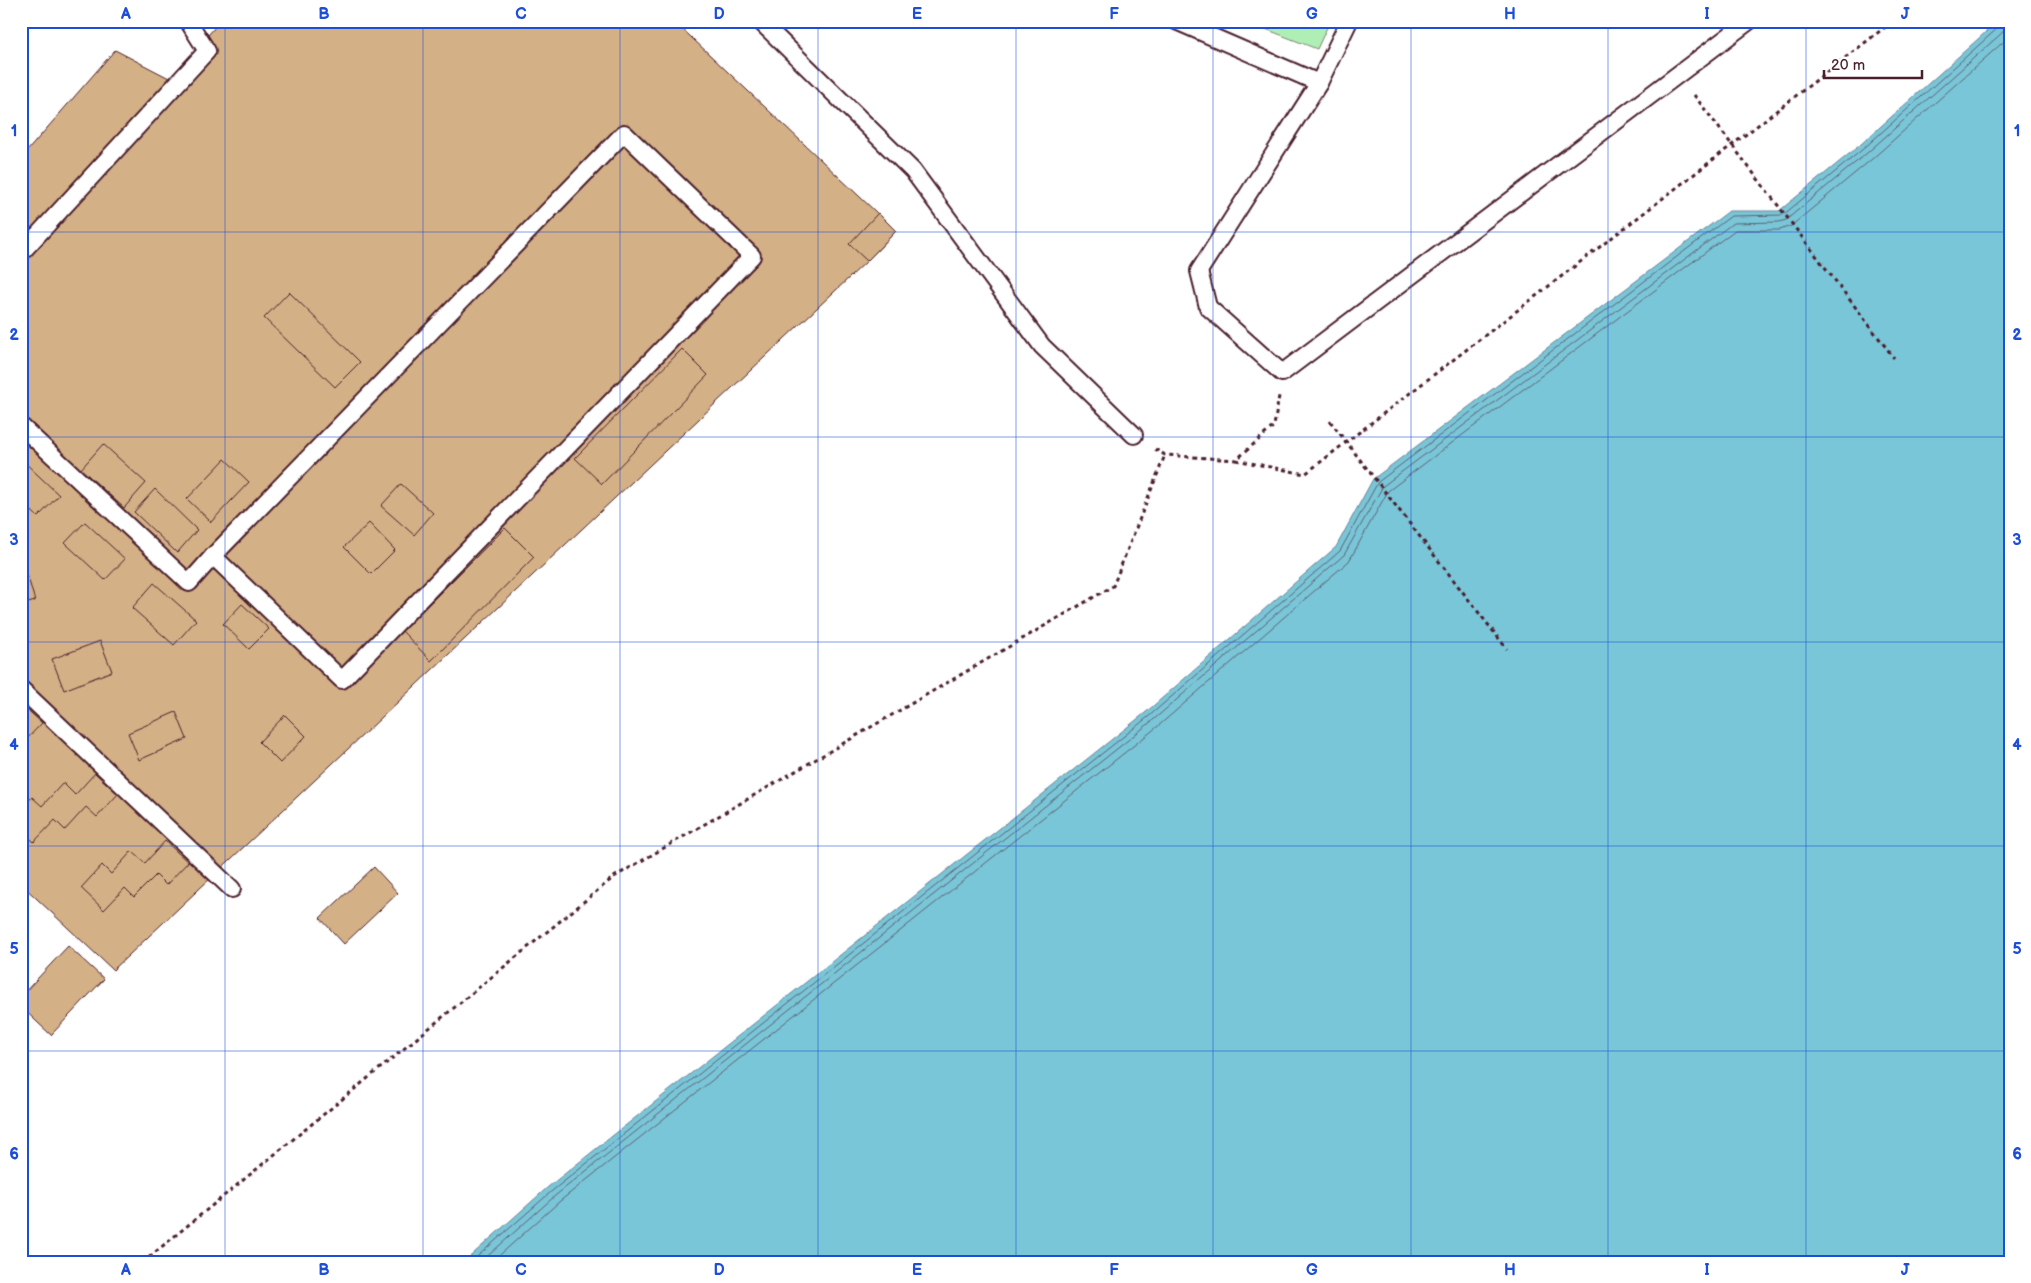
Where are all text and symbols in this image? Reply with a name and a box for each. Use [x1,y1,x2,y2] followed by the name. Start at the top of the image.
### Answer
[120,5,131,24] text: A
[318,5,330,24] text: B
[515,5,527,24] text: C
[713,5,725,24] text: D
[912,5,922,24] text: E
[1109,5,1119,24] text: F
[1306,5,1318,24] text: G
[1504,5,1516,24] text: H
[1704,5,1710,24] text: I
[1901,5,1910,24] text: J
[1824,48,1921,80] scale bar
[1831,56,1865,75] text: 20 m
[11,122,17,141] text: 1
[2014,122,2020,141] text: 1
[9,326,19,345] text: 2
[2012,326,2022,345] text: 2
[9,531,19,550] text: 3
[2012,531,2022,550] text: 3
[9,736,19,755] text: 4
[2012,736,2022,755] text: 4
[9,940,19,959] text: 5
[2012,940,2022,959] text: 5
[9,1145,19,1164] text: 6
[2012,1145,2022,1164] text: 6
[120,1261,131,1280] text: A
[318,1261,330,1280] text: B
[515,1261,527,1280] text: C
[713,1261,725,1280] text: D
[912,1261,922,1280] text: E
[1109,1261,1119,1280] text: F
[1306,1261,1318,1280] text: G
[1504,1261,1516,1280] text: H
[1704,1261,1710,1280] text: I
[1901,1261,1910,1280] text: J

